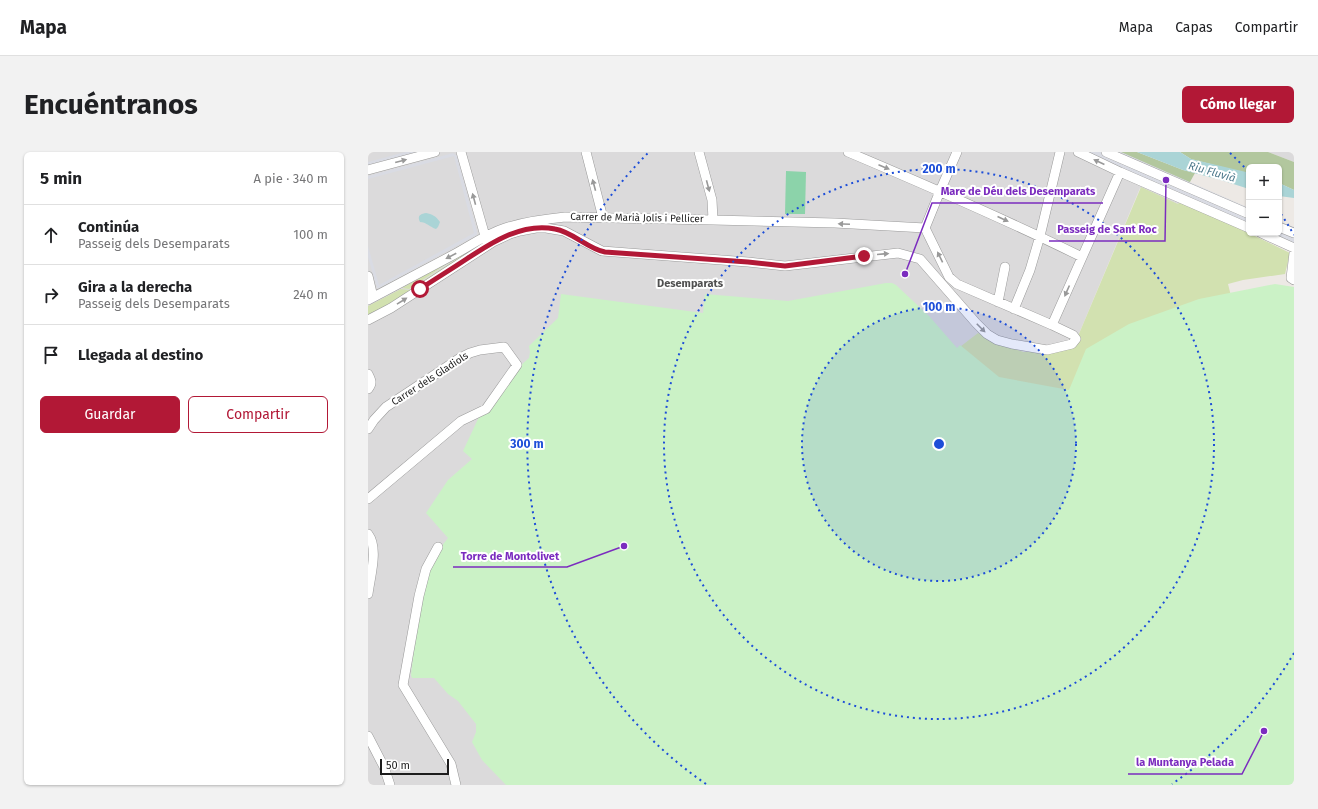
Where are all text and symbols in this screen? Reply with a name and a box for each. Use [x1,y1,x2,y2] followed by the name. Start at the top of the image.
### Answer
[20,16,67,39] text: Mapa
[1119,19,1153,36] text: Mapa
[1175,19,1213,36] text: Capas
[1235,19,1298,36] text: Compartir
[1182,86,1294,123] button: Cómo llegar
[24,88,198,121] text: Encuéntranos
[396,158,408,164] one-way arrow
[1094,159,1105,165] one-way arrow
[1187,159,1237,185] water label: Riu Fluvià
[922,162,956,176] text: 200 m
[878,164,889,170] one-way arrow
[1246,164,1282,236] map controls
[1246,164,1282,200] button: +
[40,168,82,189] text: 5 min
[253,171,328,186] text: A pie · 340 m
[591,179,597,191] one-way arrow
[705,180,711,192] one-way arrow
[932,180,1103,203] callout: Mare de Déu dels Desemparats
[941,185,1096,198] text: Mare de Déu dels Desemparats
[471,193,477,205] one-way arrow
[1246,200,1282,236] button: −
[570,211,704,225] street label: Carrer de Marià Jolis i Pellicer
[997,216,1008,222] one-way arrow
[78,218,139,236] text: Continúa
[1049,218,1165,241] callout: Passeig de Sant Roc
[837,221,850,227] one-way arrow
[1057,223,1157,236] text: Passeig de Sant Roc
[40,224,62,246] icon: ahead
[293,227,328,242] text: 100 m
[78,236,230,251] text: Passeig dels Desemparats
[855,247,873,265] route end
[877,251,889,258] one-way arrow
[937,251,943,263] one-way arrow
[445,253,457,259] one-way arrow
[657,277,724,290] district label: Desemparats
[78,278,192,296] text: Gira a la derecha
[411,280,429,298] route start
[40,284,62,306] icon: right
[1064,285,1070,296] one-way arrow
[293,287,328,302] text: 240 m
[78,296,230,311] text: Passeig dels Desemparats
[396,297,408,304] one-way arrow
[923,300,955,314] text: 100 m
[976,323,986,333] one-way arrow
[40,344,62,366] icon: arrive
[78,346,203,364] text: Llegada al destino
[389,350,471,408] street label: Carrer dels Gladiols
[40,396,180,433] button: Guardar
[188,396,328,433] button: Compartir
[509,437,544,451] text: 300 m
[932,437,946,451] centre of rings
[453,544,567,567] callout: Torre de Montolivet
[461,550,560,563] text: Torre de Montolivet
[1128,751,1242,774] callout: la Muntanya Pelada
[1136,756,1234,769] text: la Muntanya Pelada
[380,757,449,776] scale bar
[386,759,410,772] text: 50 m

